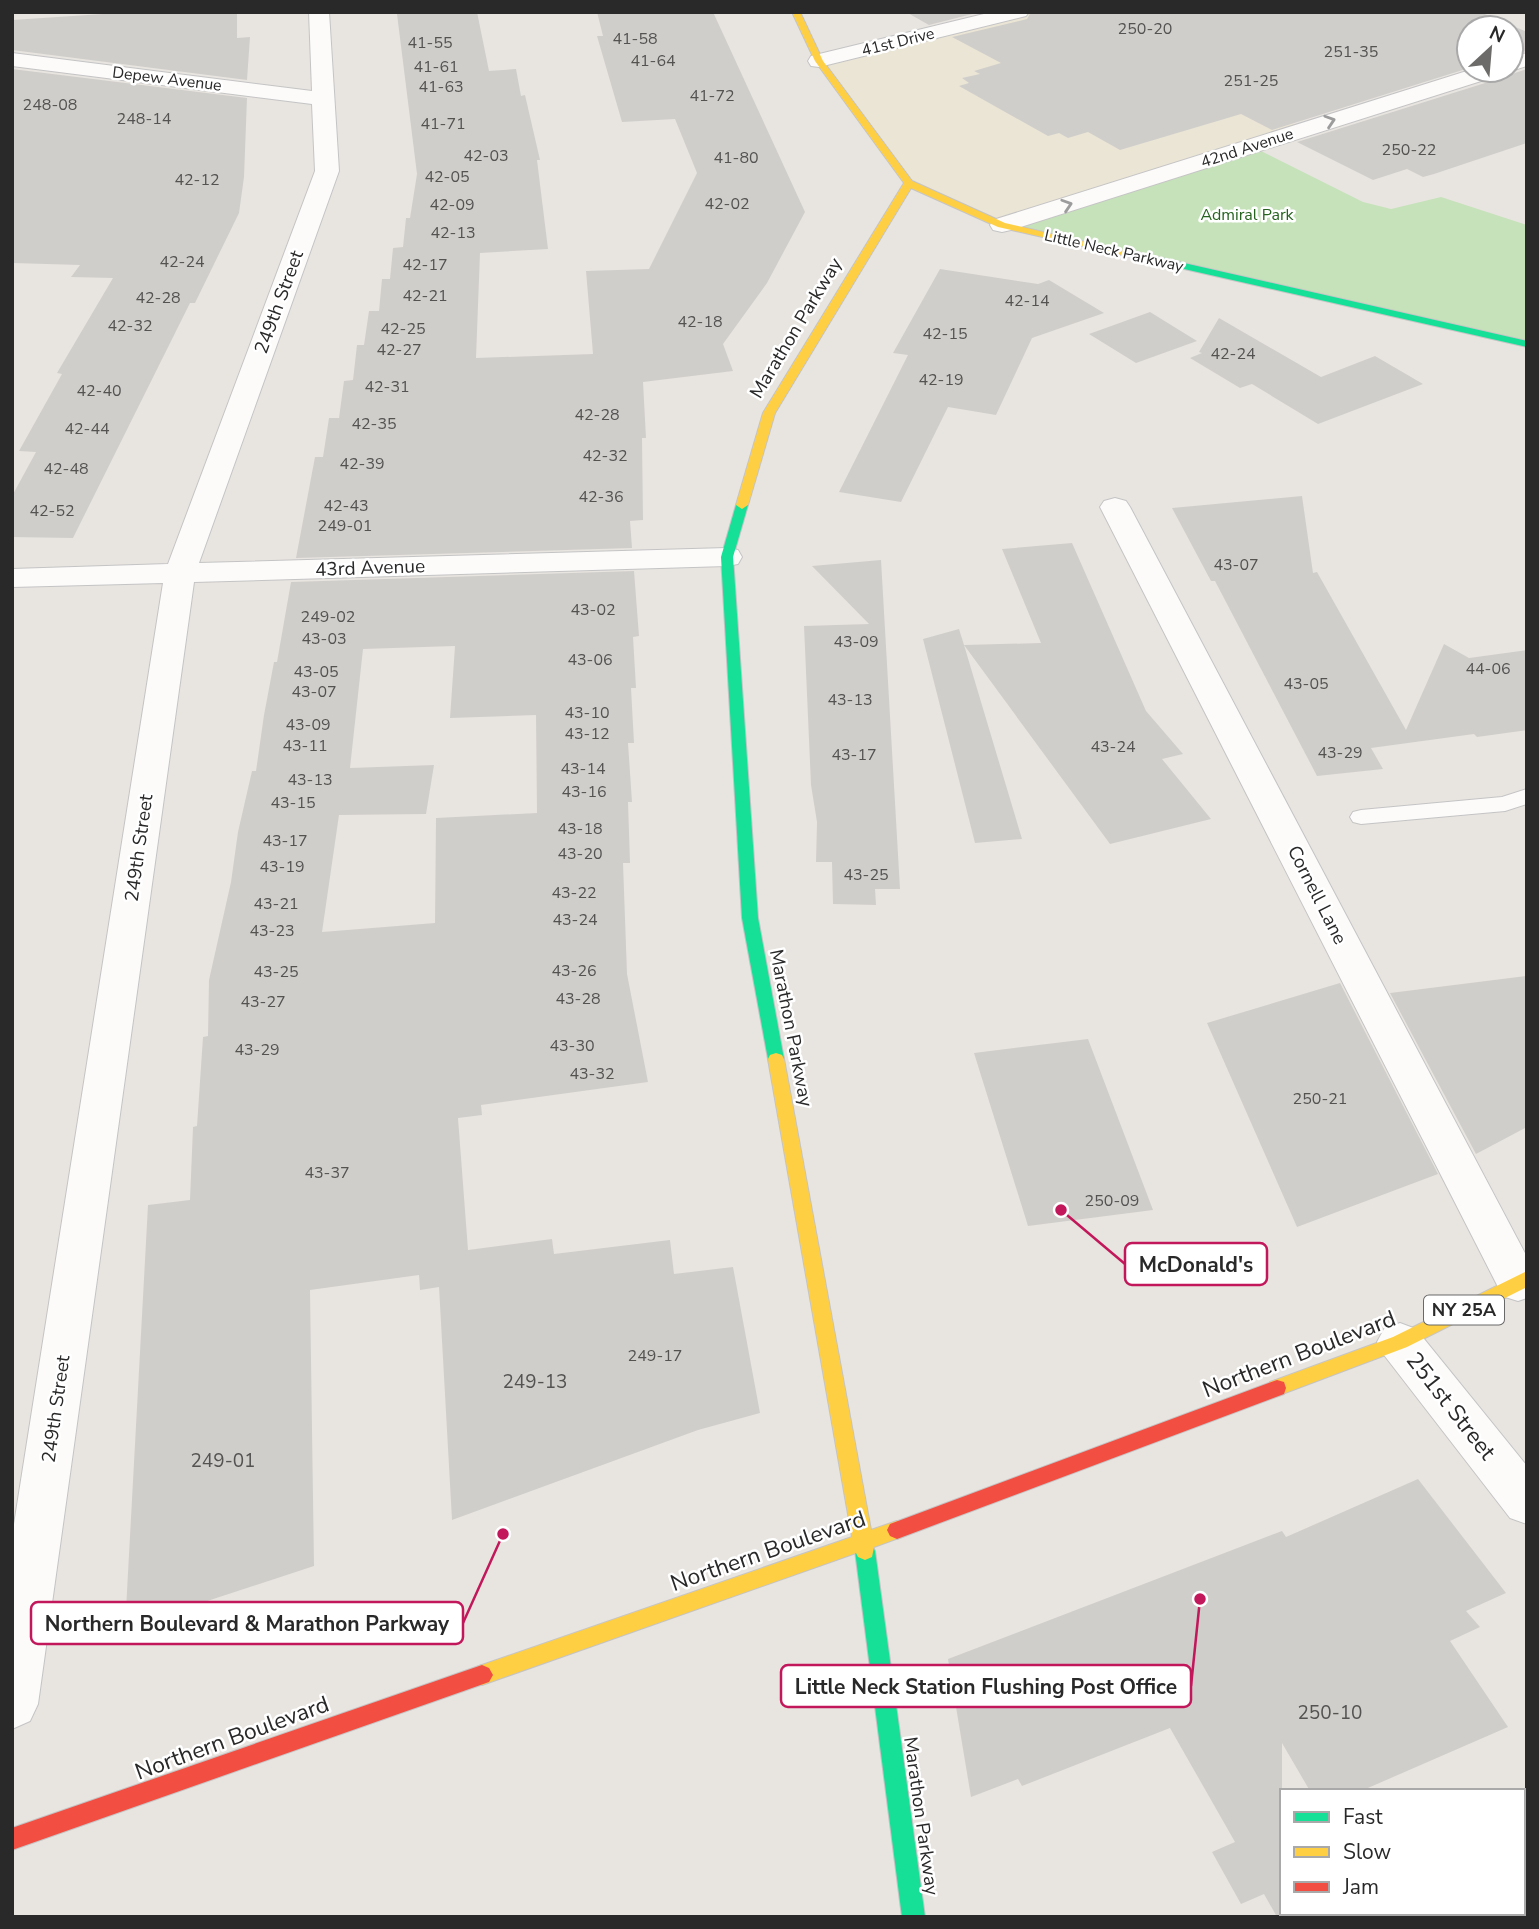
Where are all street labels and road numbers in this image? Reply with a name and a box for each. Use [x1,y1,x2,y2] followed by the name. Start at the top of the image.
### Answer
[859,22,937,62] street label: 41st Drive
[111,61,223,97] street label: Depew Avenue
[1198,123,1296,173] street label: 42nd Avenue
[1042,224,1186,278] street label: Little Neck Parkway
[248,246,310,357] street label: 249th Street
[744,253,848,403] street label: Marathon Parkway
[315,553,425,583] street label: 43rd Avenue
[119,792,159,903] street label: 249th Street
[1281,841,1353,949] street label: Cornell Lane
[763,947,819,1109] street label: Marathon Parkway
[1424,1296,1504,1324] road number: NY 25A
[1198,1303,1400,1405] street label: Northern Boulevard
[1399,1346,1504,1467] street label: 251st Street
[36,1353,76,1464] street label: 249th Street
[666,1503,870,1599] street label: Northern Boulevard
[131,1688,333,1788] street label: Northern Boulevard
[897,1735,945,1897] street label: Marathon Parkway

